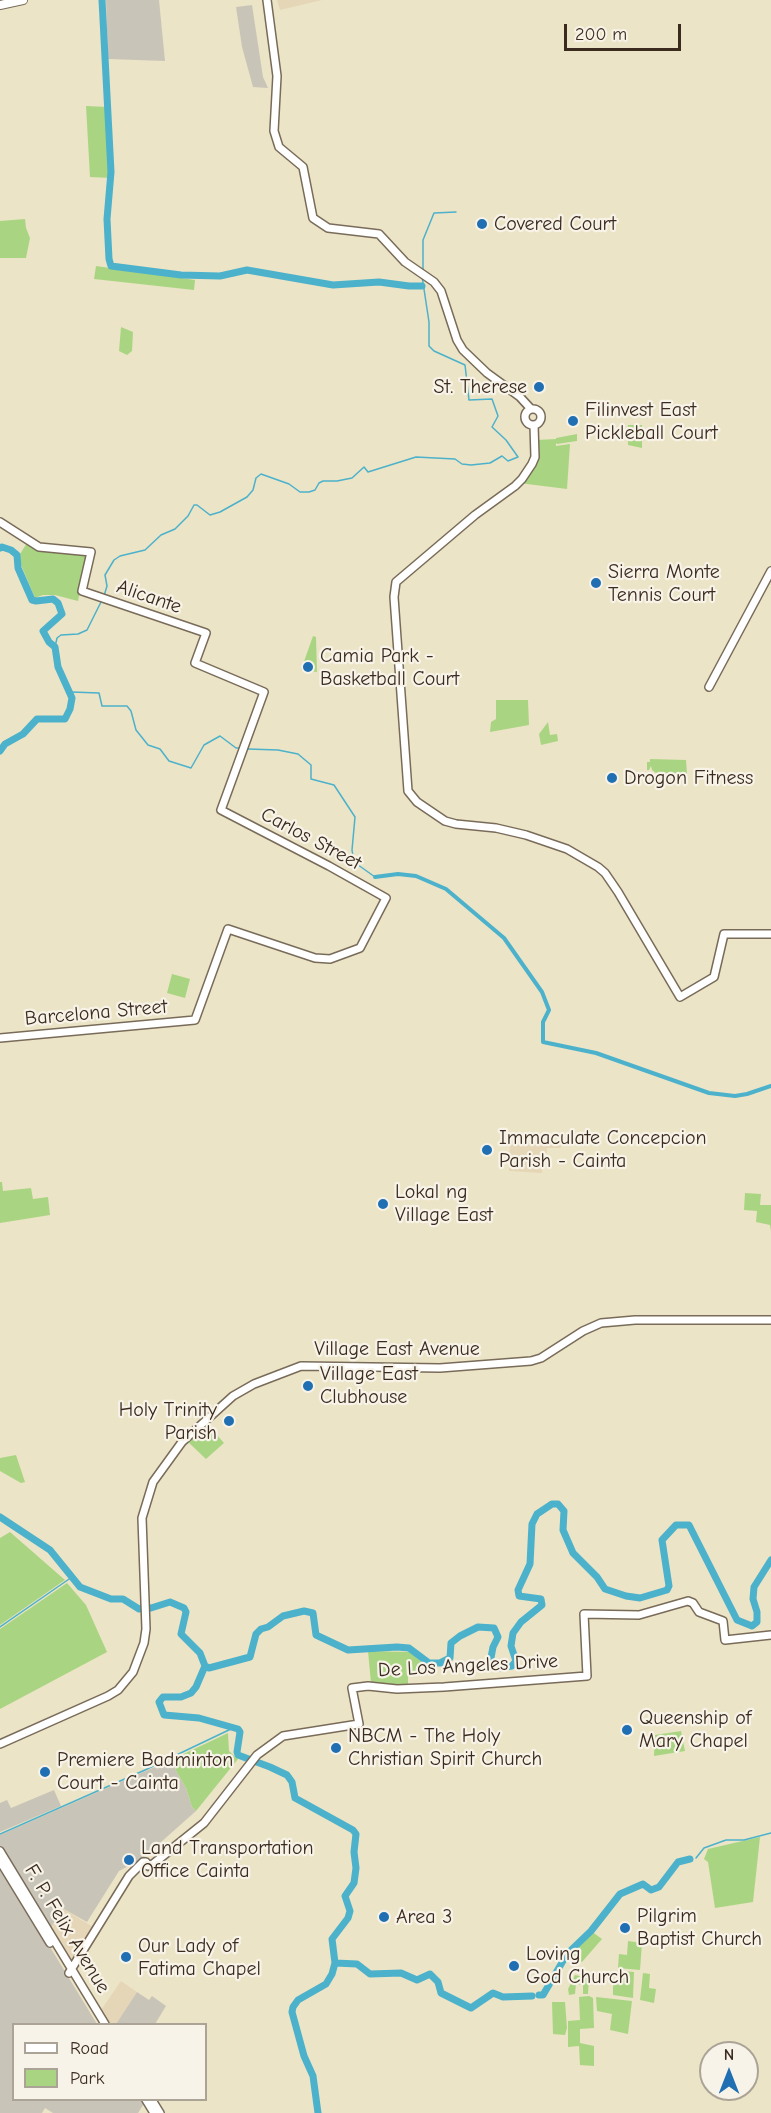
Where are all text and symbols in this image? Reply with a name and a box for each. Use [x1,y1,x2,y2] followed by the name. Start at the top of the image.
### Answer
[567,12,684,50] scale bar
[575,24,627,45] text: 200 m
[494,212,616,236] place label: Covered Court
[475,217,489,231] marker: Covered Court
[433,375,527,399] place label: St. Therese
[532,380,546,394] marker: St. Therese
[585,398,718,445] place label: Filinvest East Pickleball Court
[566,414,580,428] marker: Filinvest East Pickleball Court
[608,560,720,607] place label: Sierra Monte Tennis Court
[114,575,184,619] street label: Alicante
[589,576,603,590] marker: Sierra Monte Tennis Court
[320,644,459,691] place label: Camia Park - Basketball Court
[301,660,315,674] marker: Camia Park - Basketball Court
[624,766,753,790] place label: Drogon Fitness
[605,771,619,785] marker: Drogon Fitness
[257,802,365,876] street label: Carlos Street
[24,995,168,1031] street label: Barcelona Street
[499,1126,707,1173] place label: Immaculate Concepcion Parish - Cainta
[480,1143,494,1157] marker: Immaculate Concepcion Parish - Cainta
[395,1180,493,1227] place label: Lokal ng Village East
[376,1197,390,1211] marker: Lokal ng Village East
[314,1337,480,1361] street label: Village East Avenue
[320,1362,418,1409] place label: Village East Clubhouse
[301,1379,315,1393] marker: Village East Clubhouse
[119,1398,217,1445] place label: Holy Trinity Parish
[222,1414,236,1428] marker: Holy Trinity Parish
[377,1649,559,1683] street label: De Los Angeles Drive
[639,1706,751,1753] place label: Queenship of Mary Chapel
[620,1723,634,1737] marker: Queenship of Mary Chapel
[348,1724,542,1771] place label: NBCM - The Holy Christian Spirit Church
[329,1741,343,1755] marker: NBCM - The Holy Christian Spirit Church
[57,1748,233,1795] place label: Premiere Badminton Court - Cainta
[38,1765,52,1779] marker: Premiere Badminton Court - Cainta
[141,1836,314,1883] place label: Land Transportation Office Cainta
[122,1853,136,1867] marker: Land Transportation Office Cainta
[19,1860,115,1998] street label: F. P. Felix Avenue
[637,1904,762,1951] place label: Pilgrim Baptist Church
[396,1905,452,1929] place label: Area 3
[377,1910,391,1924] marker: Area 3
[618,1921,632,1935] marker: Pilgrim Baptist Church
[138,1934,261,1981] place label: Our Lady of Fatima Chapel
[526,1942,629,1989] place label: Loving God Church
[119,1950,133,1964] marker: Our Lady of Fatima Chapel
[507,1959,521,1973] marker: Loving God Church
[12,2023,207,2101] legend
[70,2038,109,2059] text: Road
[699,2041,759,2101] north arrow
[724,2046,734,2064] text: N
[70,2068,104,2089] text: Park

